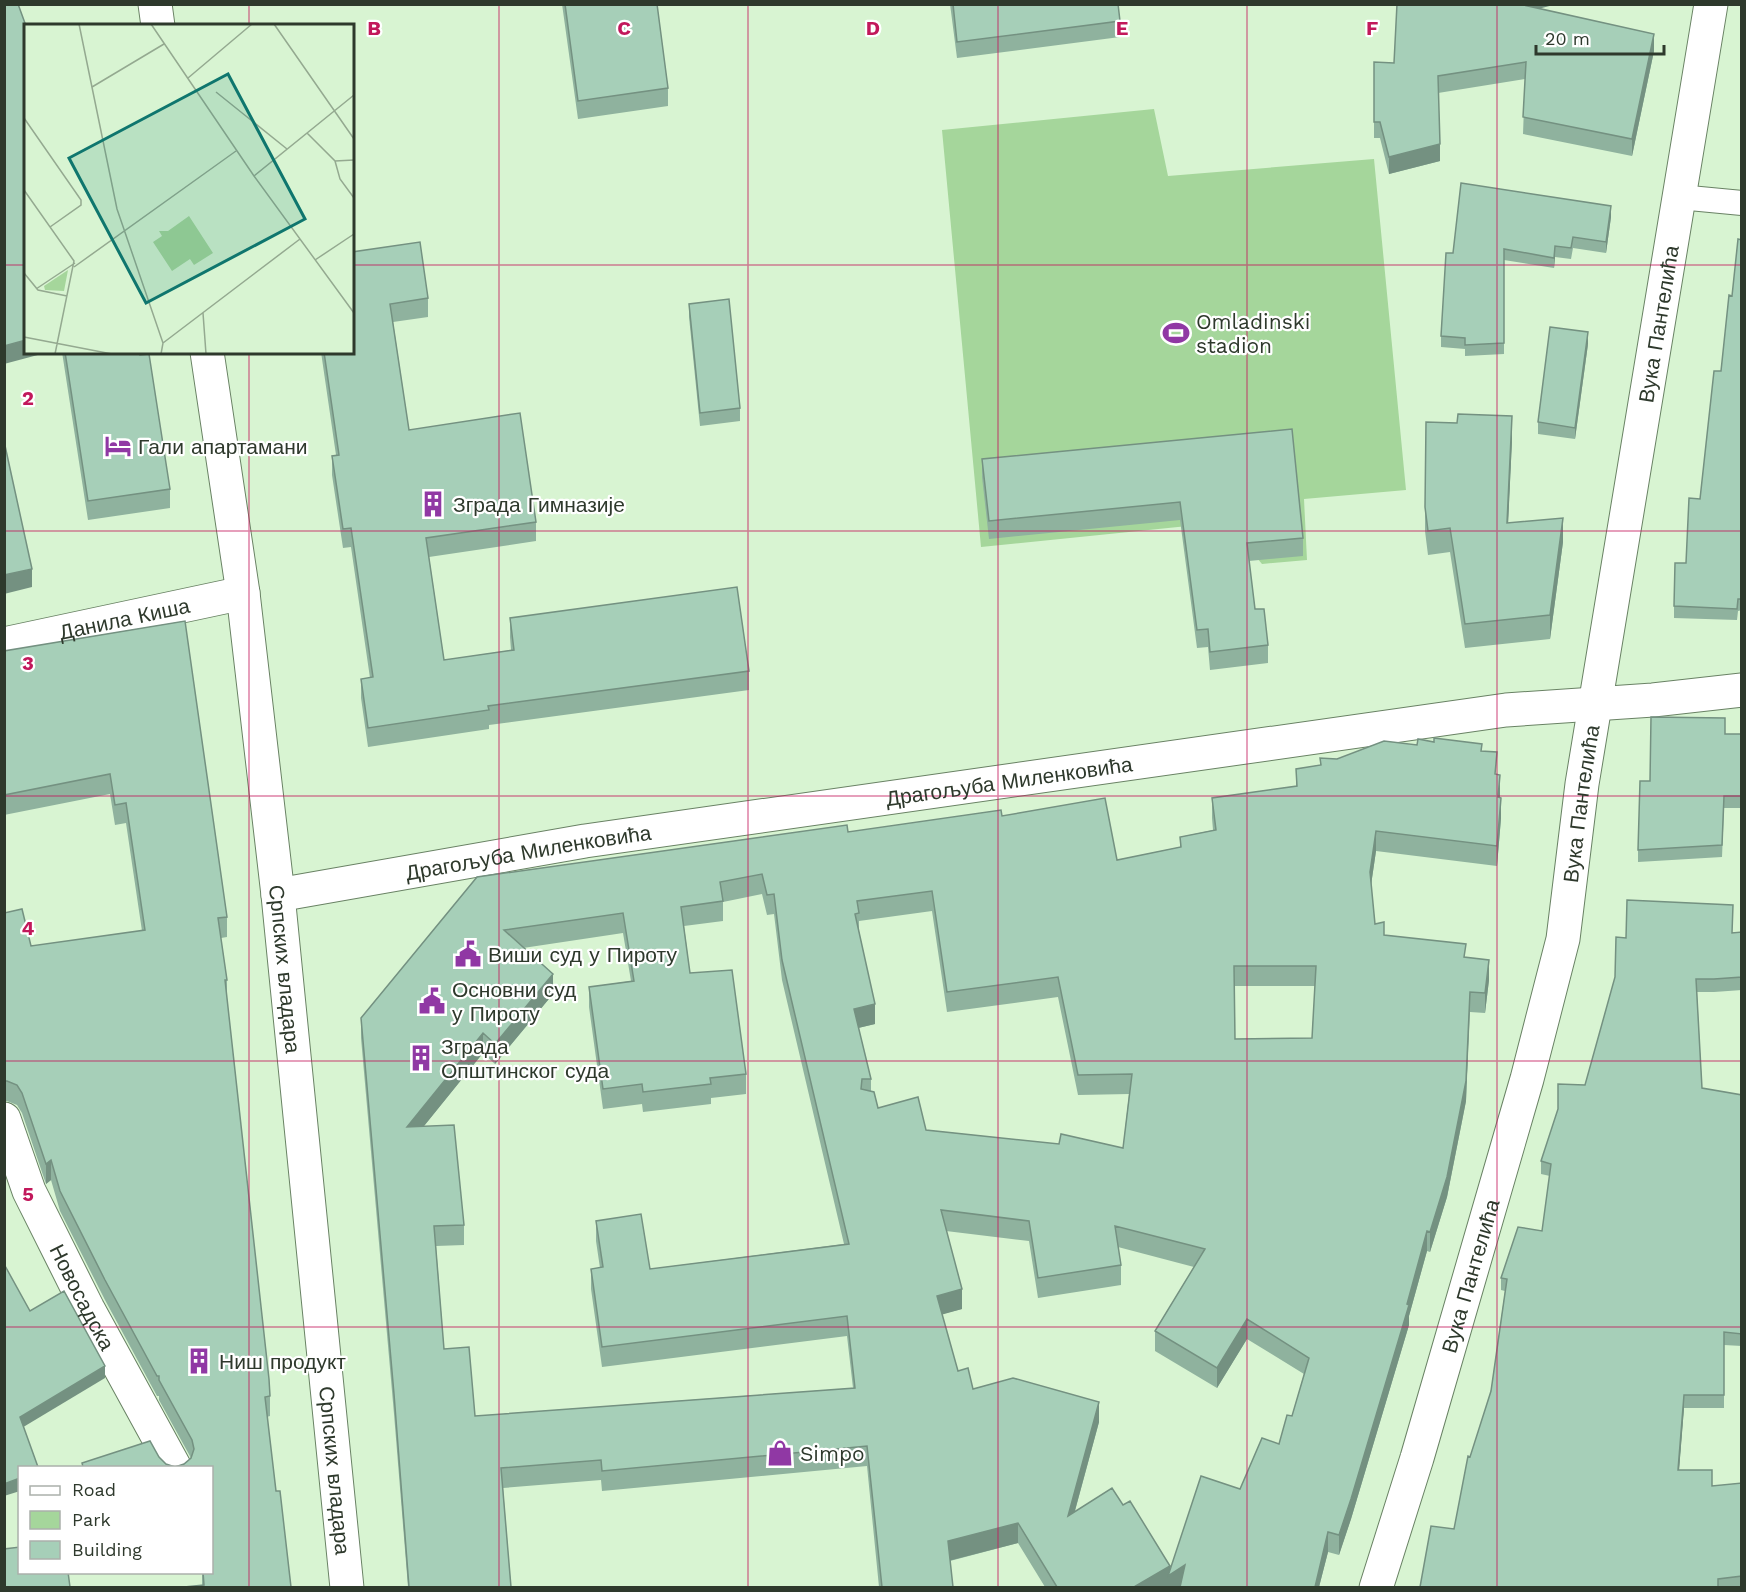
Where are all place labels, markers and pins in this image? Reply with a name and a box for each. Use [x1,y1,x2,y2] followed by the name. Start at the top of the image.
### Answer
[1196,309,1310,358] place label: Omladinski stadion
[1161,318,1191,348] sports icon: Omladinski stadion
[103,431,133,461] hotel icon: Гали апартамани
[138,434,307,459] place label: Гали апартамани
[418,489,448,519] building icon: Зграда Гимназије
[453,492,625,517] place label: Зграда Гимназије
[453,939,483,969] public building icon: Виши суд у Пироту
[488,942,677,967] place label: Виши суд у Пироту
[452,977,576,1026] place label: Основни суд у Пироту
[417,986,447,1016] public building icon: Основни суд у Пироту
[441,1034,609,1083] place label: Зграда Општинског суда
[406,1043,436,1073] building icon: Зграда Општинског суда
[184,1346,214,1376] building icon: Ниш продукт
[219,1349,346,1374] place label: Ниш продукт
[765,1438,795,1468] shop icon: Simpo
[800,1441,865,1466] place label: Simpo

